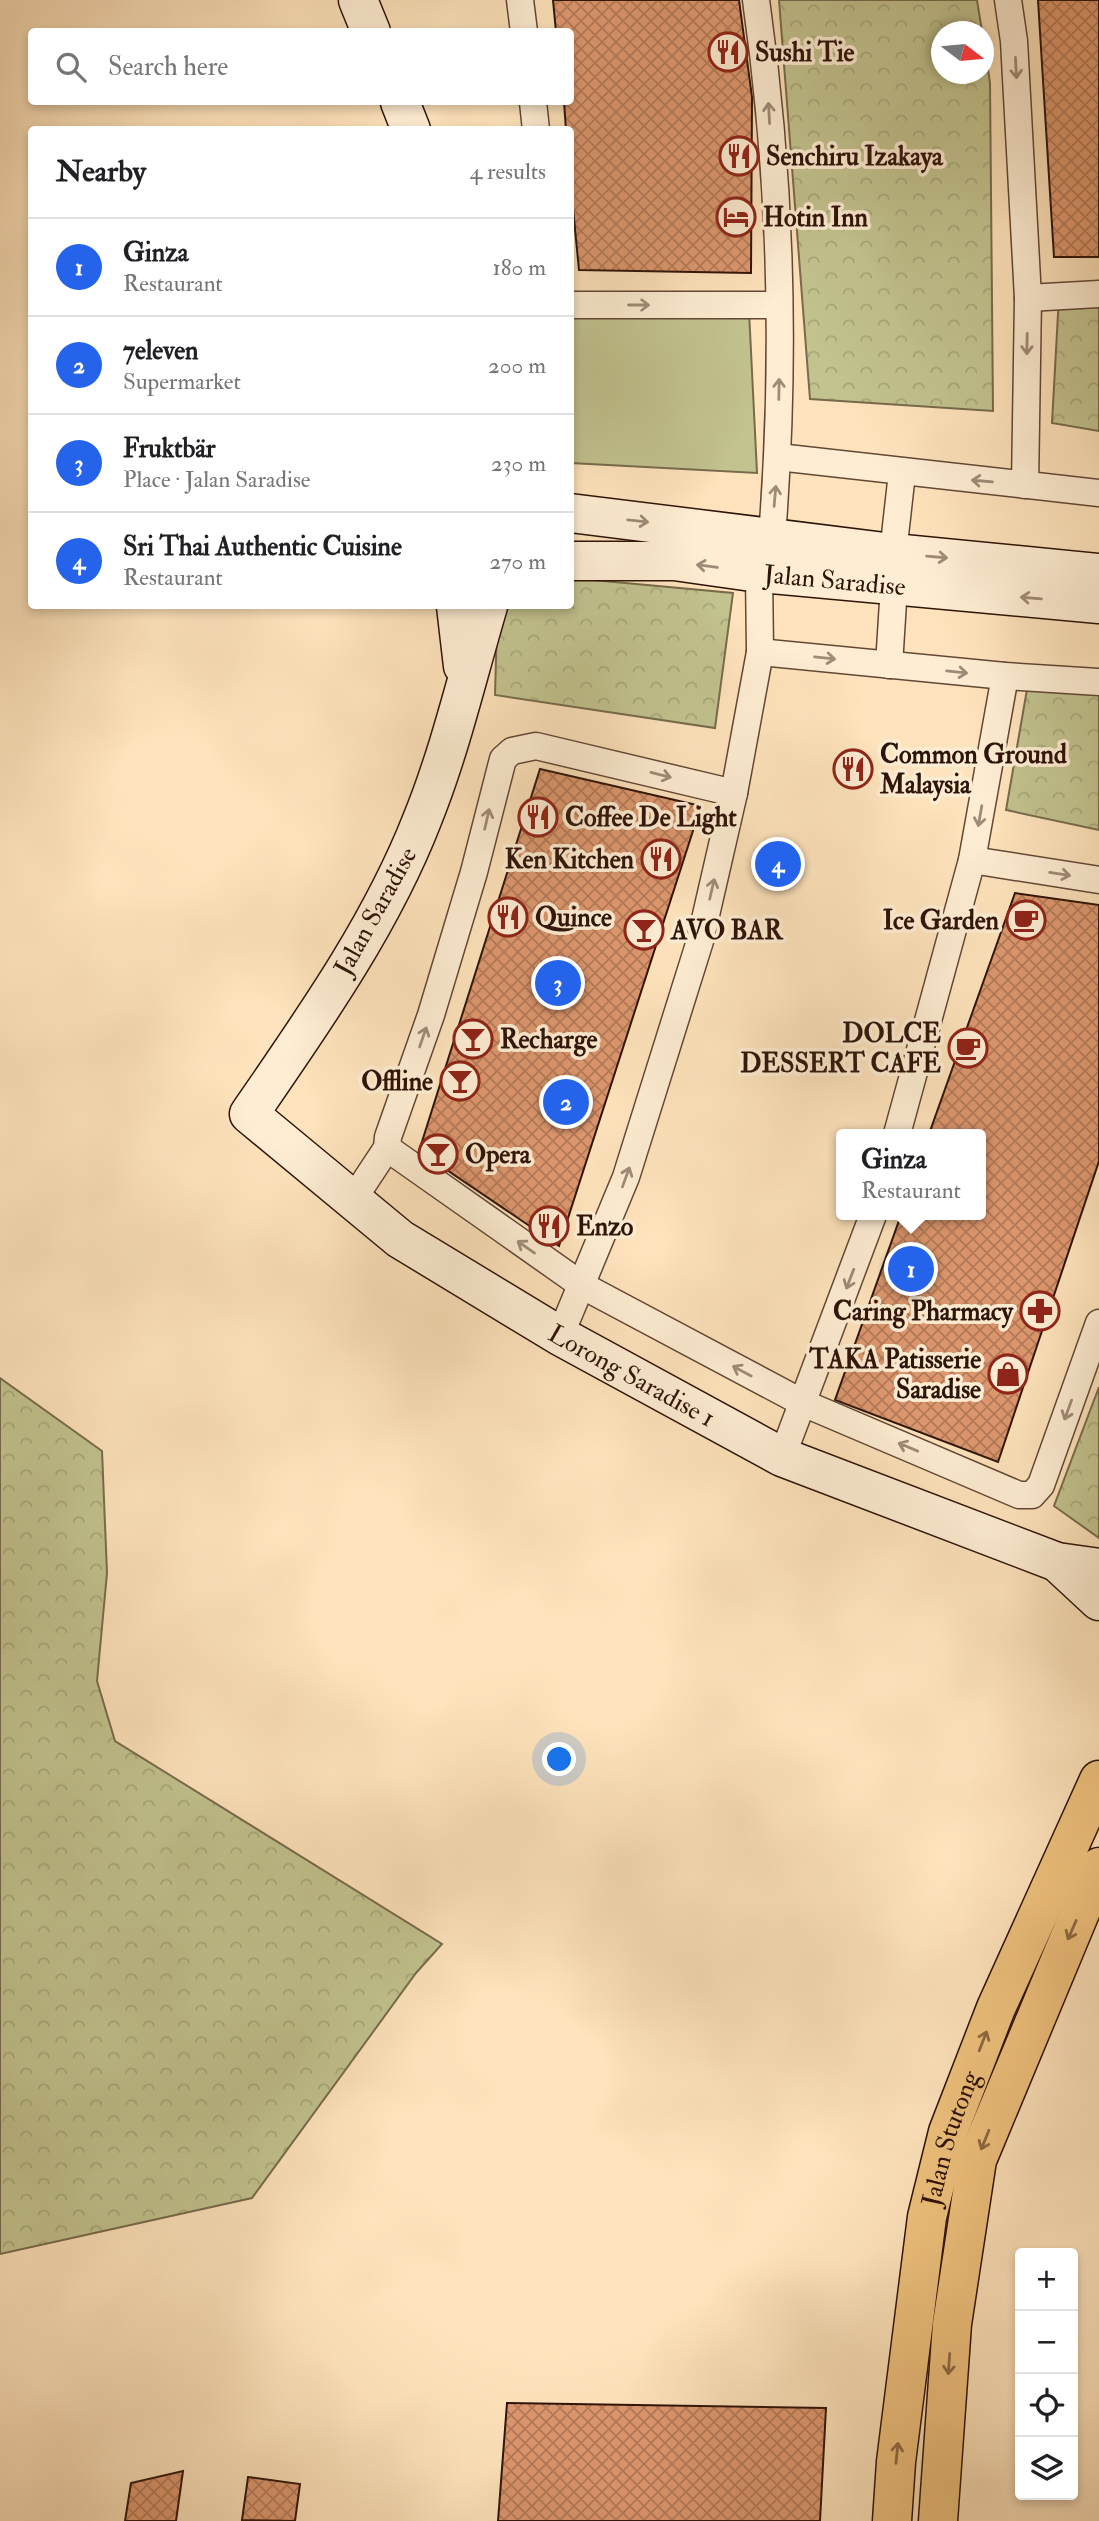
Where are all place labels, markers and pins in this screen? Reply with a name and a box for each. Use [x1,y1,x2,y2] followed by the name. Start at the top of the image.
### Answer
[707,31,749,73] restaurant icon: Sushi Tie
[755,37,854,69] place label: Sushi Tie
[718,135,760,177] restaurant icon: Senchiru Izakaya
[766,141,944,174] place label: Senchiru Izakaya
[715,196,757,238] hotel icon: Hotin Inn
[763,202,869,234] place label: Hotin Inn
[879,739,1067,802] place label: Common Ground Malaysia
[832,748,874,790] restaurant icon: Common Ground Malaysia
[517,796,559,838] restaurant icon: Coffee De Light
[565,802,737,835] place label: Coffee De Light
[640,838,682,880] restaurant icon: Ken Kitchen
[755,838,801,890] pin: 4
[505,844,635,876] place label: Ken Kitchen
[487,896,529,938] restaurant icon: Quince
[1005,899,1047,941] cafe icon: Ice Garden
[535,902,612,934] place label: Quince
[883,905,1000,937] place label: Ice Garden
[623,909,665,951] bar icon: AVO BAR
[670,915,784,947] place label: AVO BAR
[535,957,581,1009] pin: 3
[452,1018,494,1060] bar icon: Recharge
[740,1018,941,1080] place label: DOLCE DESSERT CAFE
[500,1024,597,1057] place label: Recharge
[947,1027,989,1069] cafe icon: DOLCE DESSERT CAFE
[439,1060,481,1102] bar icon: Offline
[361,1066,433,1098] place label: Offline
[543,1076,589,1128] pin: 2
[417,1133,459,1175] bar icon: Opera
[465,1139,532,1172] place label: Opera
[528,1205,570,1247] restaurant icon: Enzo
[576,1211,634,1243] place label: Enzo
[888,1243,934,1295] pin: 1
[1019,1290,1061,1332] pharmacy icon: Caring Pharmacy
[833,1296,1015,1329] place label: Caring Pharmacy
[808,1344,981,1406] place label: TAKA Patisserie Saradise
[987,1353,1029,1395] shop icon: TAKA Patisserie Saradise

